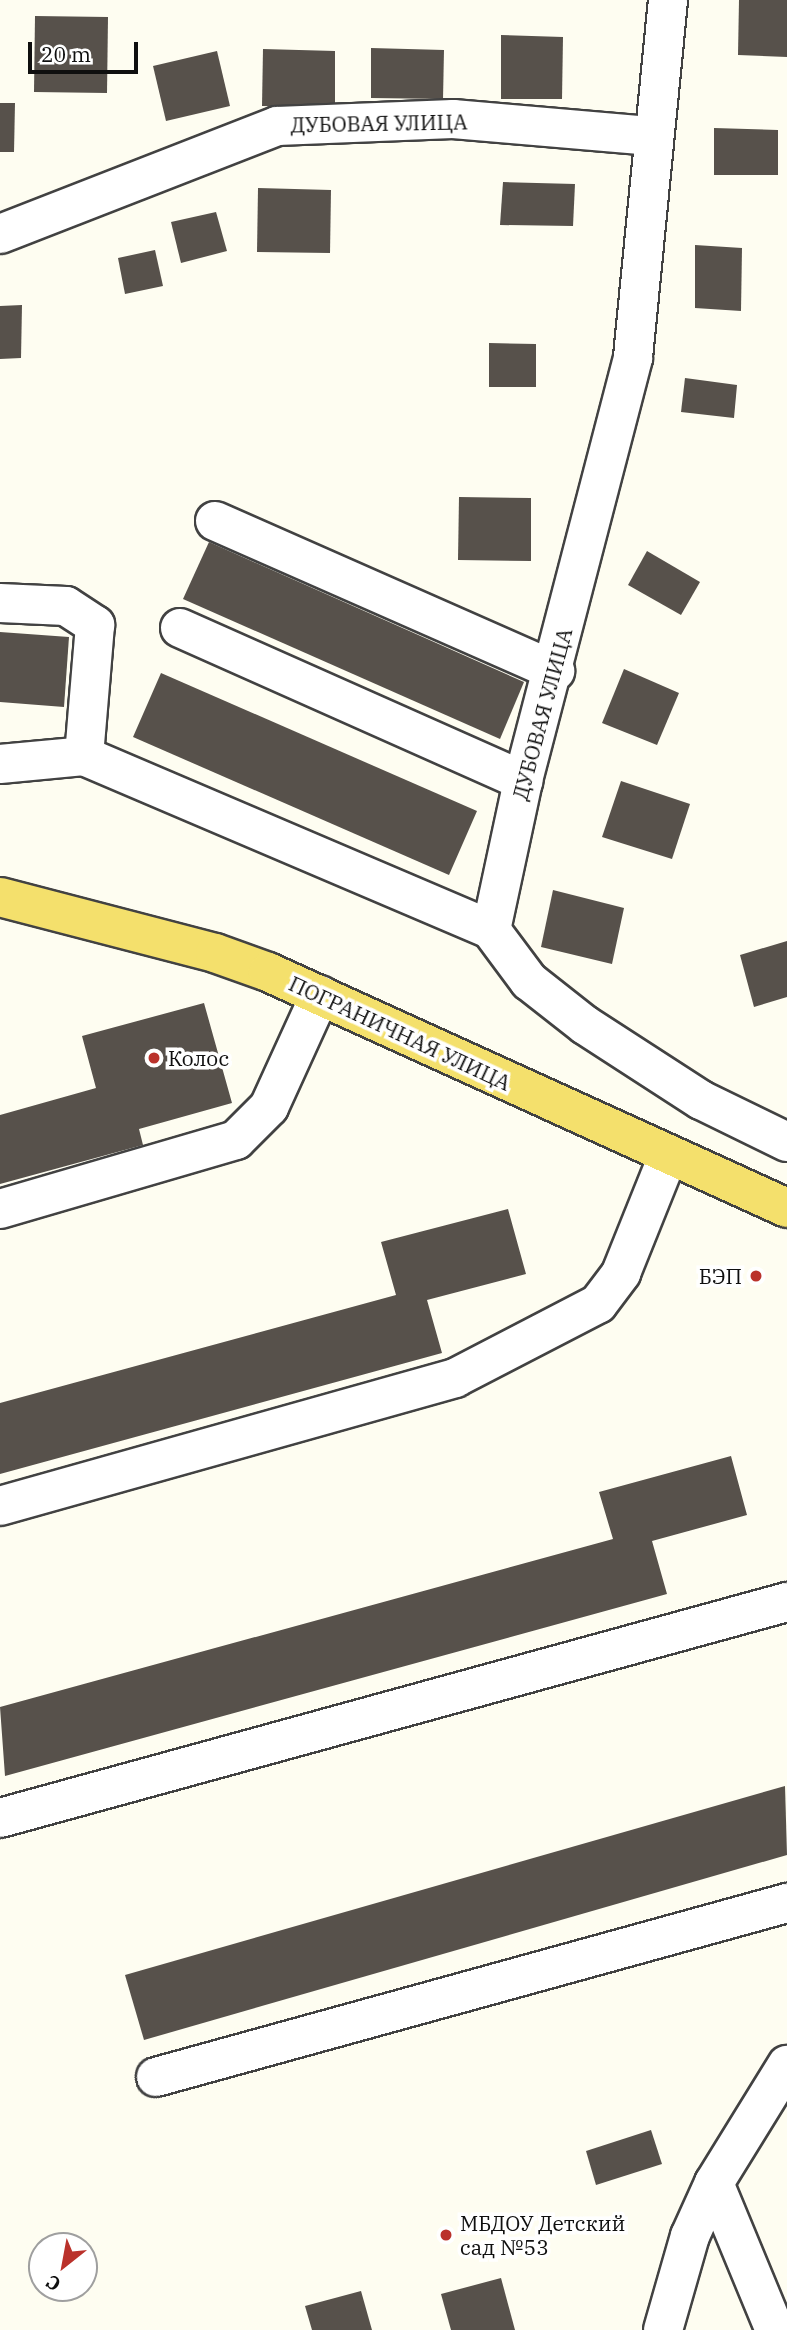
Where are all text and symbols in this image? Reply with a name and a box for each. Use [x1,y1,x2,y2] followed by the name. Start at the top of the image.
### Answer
[32,28,142,72] scale bar
[41,40,91,68] text: 20 m
[290,109,468,137] street label: ДУБОВАЯ УЛИЦА
[507,625,577,803] street label: ДУБОВАЯ УЛИЦА
[285,970,515,1096] street label: ПОГРАНИЧНАЯ УЛИЦА
[168,1045,229,1071] place label: Колос
[146,1050,162,1066] marker: Колос
[699,1263,742,1289] place label: БЭП
[748,1268,764,1284] marker: БЭП
[460,2210,625,2260] place label: МБДОУ Детский сад №53
[438,2227,454,2243] marker: МБДОУ Детский сад №53
[28,2232,98,2302] north arrow
[42,2270,65,2297] text: С

